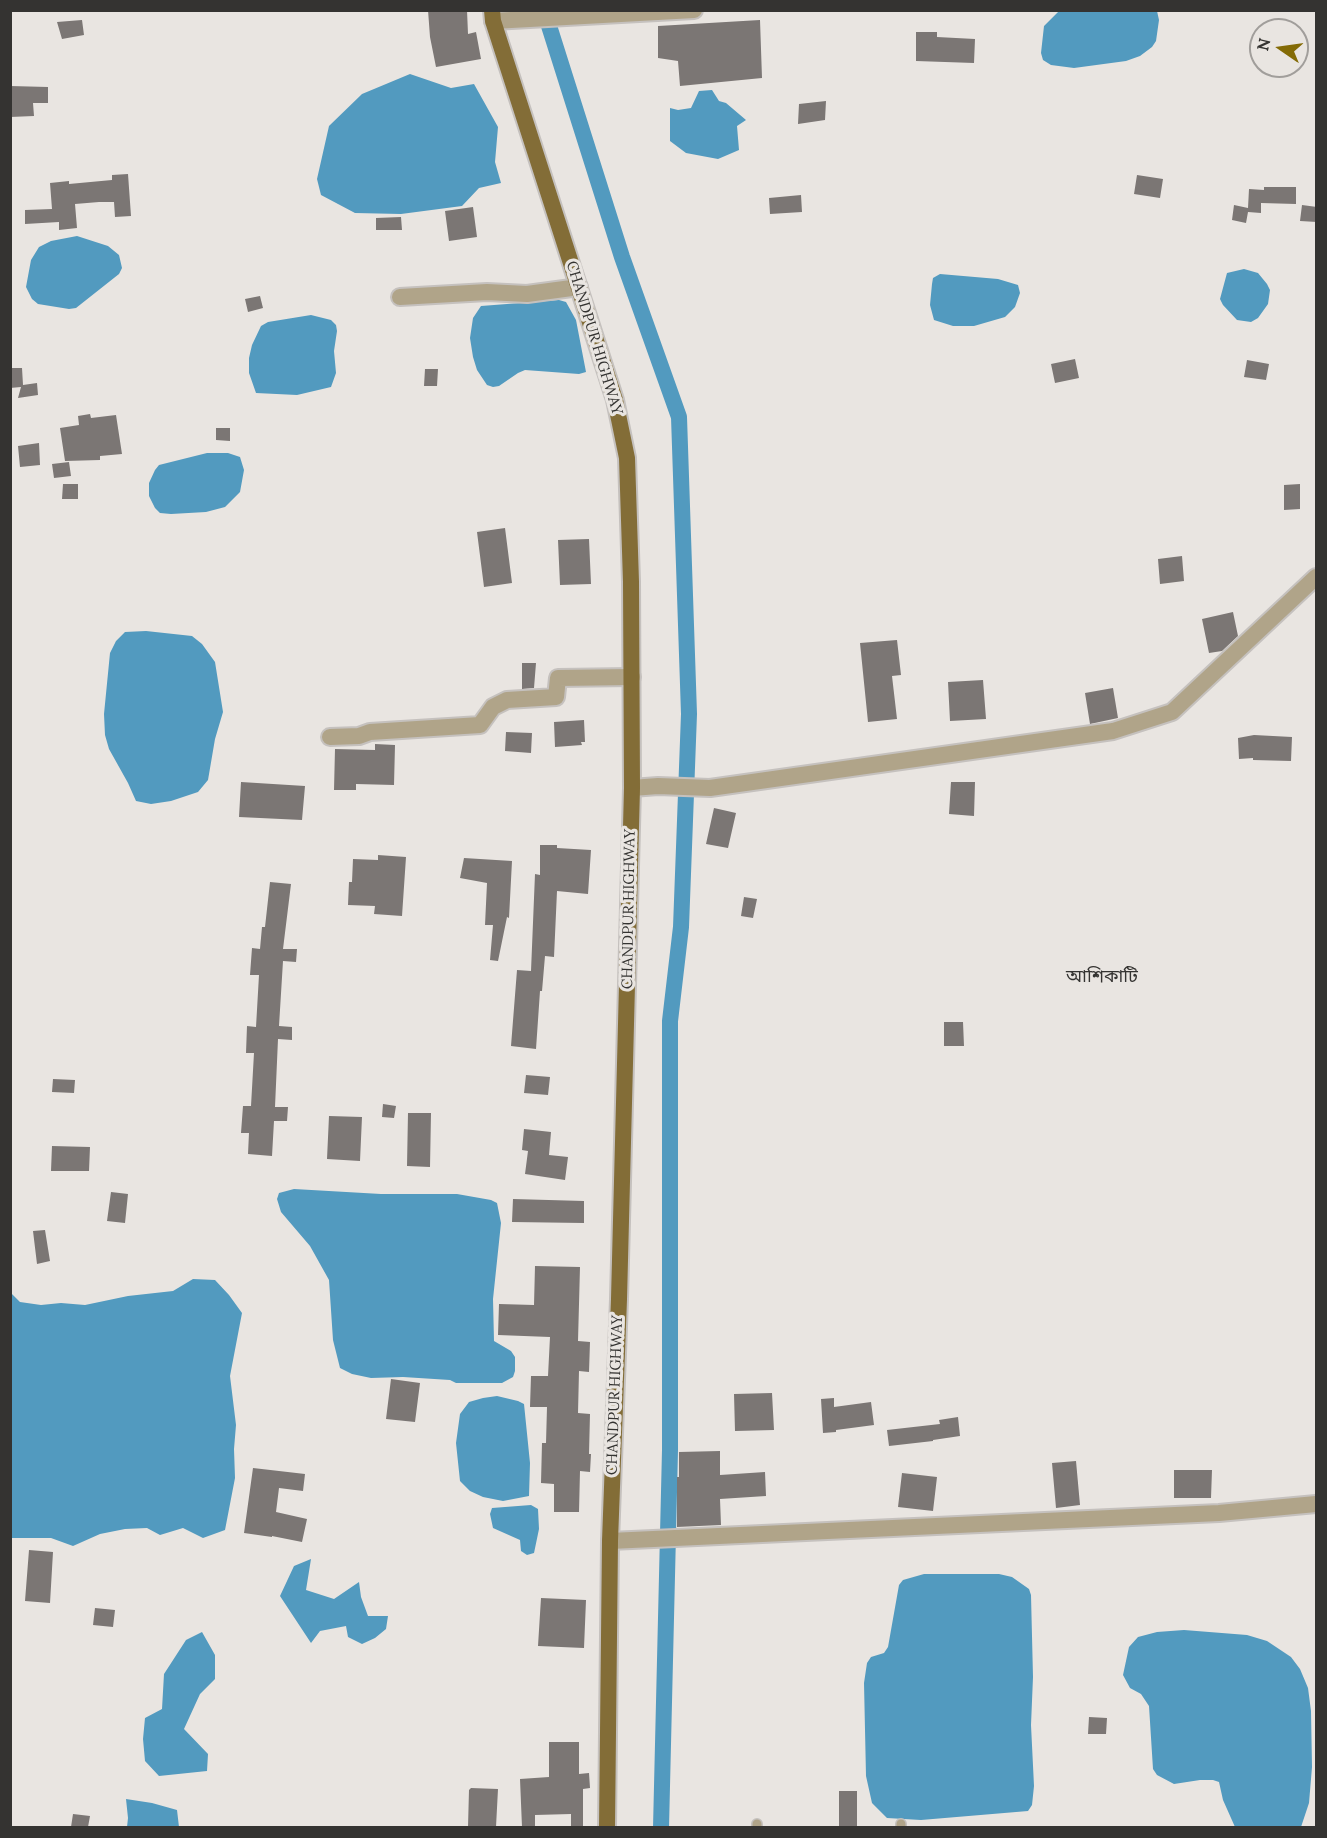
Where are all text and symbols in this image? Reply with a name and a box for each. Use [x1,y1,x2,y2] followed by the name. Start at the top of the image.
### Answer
[1249,18,1309,78] north arrow
[1252,36,1275,53] text: N
[562,259,626,417] street label: CHANDPUR HIGHWAY
[619,829,639,989] street label: CHANDPUR HIGHWAY
[1066,966,1138,988] district label: আশিকাটি
[603,1315,627,1475] street label: CHANDPUR HIGHWAY

